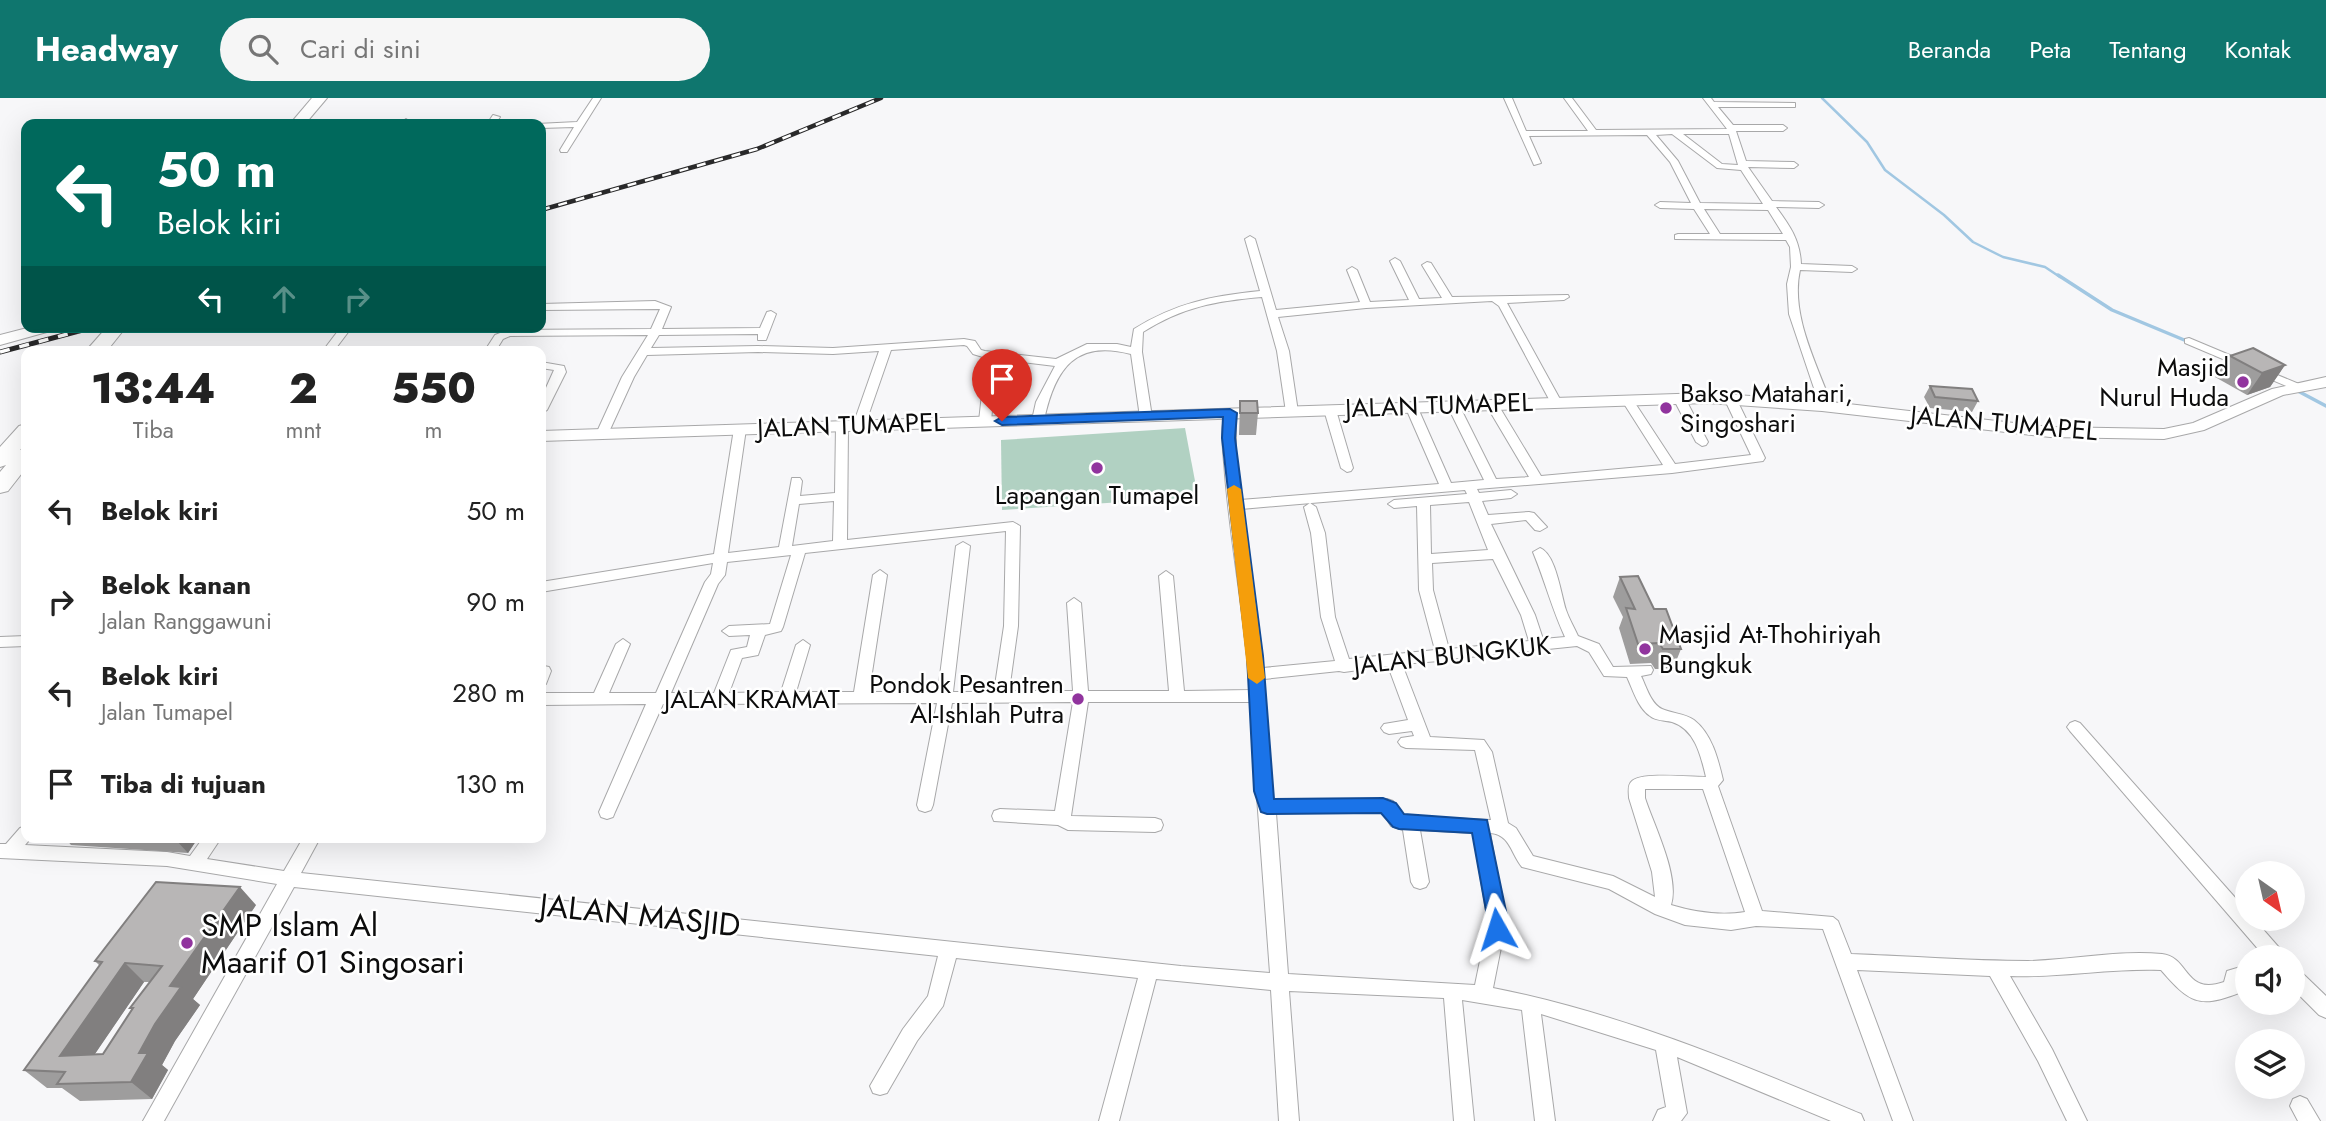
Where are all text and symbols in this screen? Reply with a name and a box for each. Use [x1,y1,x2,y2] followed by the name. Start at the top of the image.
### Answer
[220,18,710,81] search box
[35,26,178,73] text: Headway
[244,30,282,68] icon: search
[300,30,421,68] text: Cari di sini
[1908,32,1991,67] text: Beranda
[2029,32,2071,67] text: Peta
[2109,32,2187,67] text: Tentang
[2225,32,2291,67] text: Kontak
[157,135,276,205] text: 50 m
[42,147,133,238] icon: left
[157,200,282,246] text: Belok kiri
[192,280,230,318] icon: left
[265,280,303,318] icon: ahead
[338,280,376,318] icon: right
[2099,348,2229,416] place label: Masjid Nurul Huda
[972,349,1032,421] pin
[91,358,216,419] text: 13:44
[289,358,318,419] text: 2
[391,358,476,419] text: 550
[983,360,1021,398] icon: arrive
[1680,374,1853,442] place label: Bakso Matahari, Singoshari
[2235,374,2251,390] marker: Masjid Nurul Huda
[1341,383,1534,427] street label: JALAN TUMAPEL
[1906,396,2100,450] street label: JALAN TUMAPEL
[1658,400,1674,416] marker: Bakso Matahari, Singoshari
[753,403,946,447] street label: JALAN TUMAPEL
[133,413,174,447] text: Tiba
[286,413,321,447] text: mnt
[425,413,443,447] text: m
[1089,460,1105,476] marker: Lapangan Tumapel
[995,476,1199,514] place label: Lapangan Tumapel
[42,492,80,530] icon: left
[101,492,218,530] text: Belok kiri
[467,492,525,530] text: 50 m
[101,566,251,604] text: Belok kanan
[42,583,80,621] icon: right
[466,583,525,621] text: 90 m
[101,604,272,638] text: Jalan Ranggawuni
[1659,615,1881,683] place label: Masjid At-Thohiriyah Bungkuk
[1349,626,1553,685] street label: JALAN BUNGKUK
[1637,641,1653,657] marker: Masjid At-Thohiriyah Bungkuk
[101,657,218,695] text: Belok kiri
[869,665,1064,733] place label: Pondok Pesantren Al-Ishlah Putra
[42,674,80,712] icon: left
[452,674,525,712] text: 280 m
[661,680,840,718] street label: JALAN KRAMAT
[1070,691,1086,707] marker: Pondok Pesantren Al-Ishlah Putra
[101,695,233,729] text: Jalan Tumapel
[42,765,80,803] icon: arrive
[101,765,266,803] text: Tiba di tujuan
[455,765,525,803] text: 130 m
[2235,861,2305,931] north arrow
[2235,861,2305,1099] map controls
[533,881,743,948] street label: JALAN MASJID
[1460,892,1534,966] position arrow
[201,902,465,985] place label: SMP Islam Al Maarif 01 Singosari
[179,935,195,951] marker: SMP Islam Al Maarif 01 Singosari
[2235,945,2305,1015] button: sound
[2235,1029,2305,1099] button: layers

